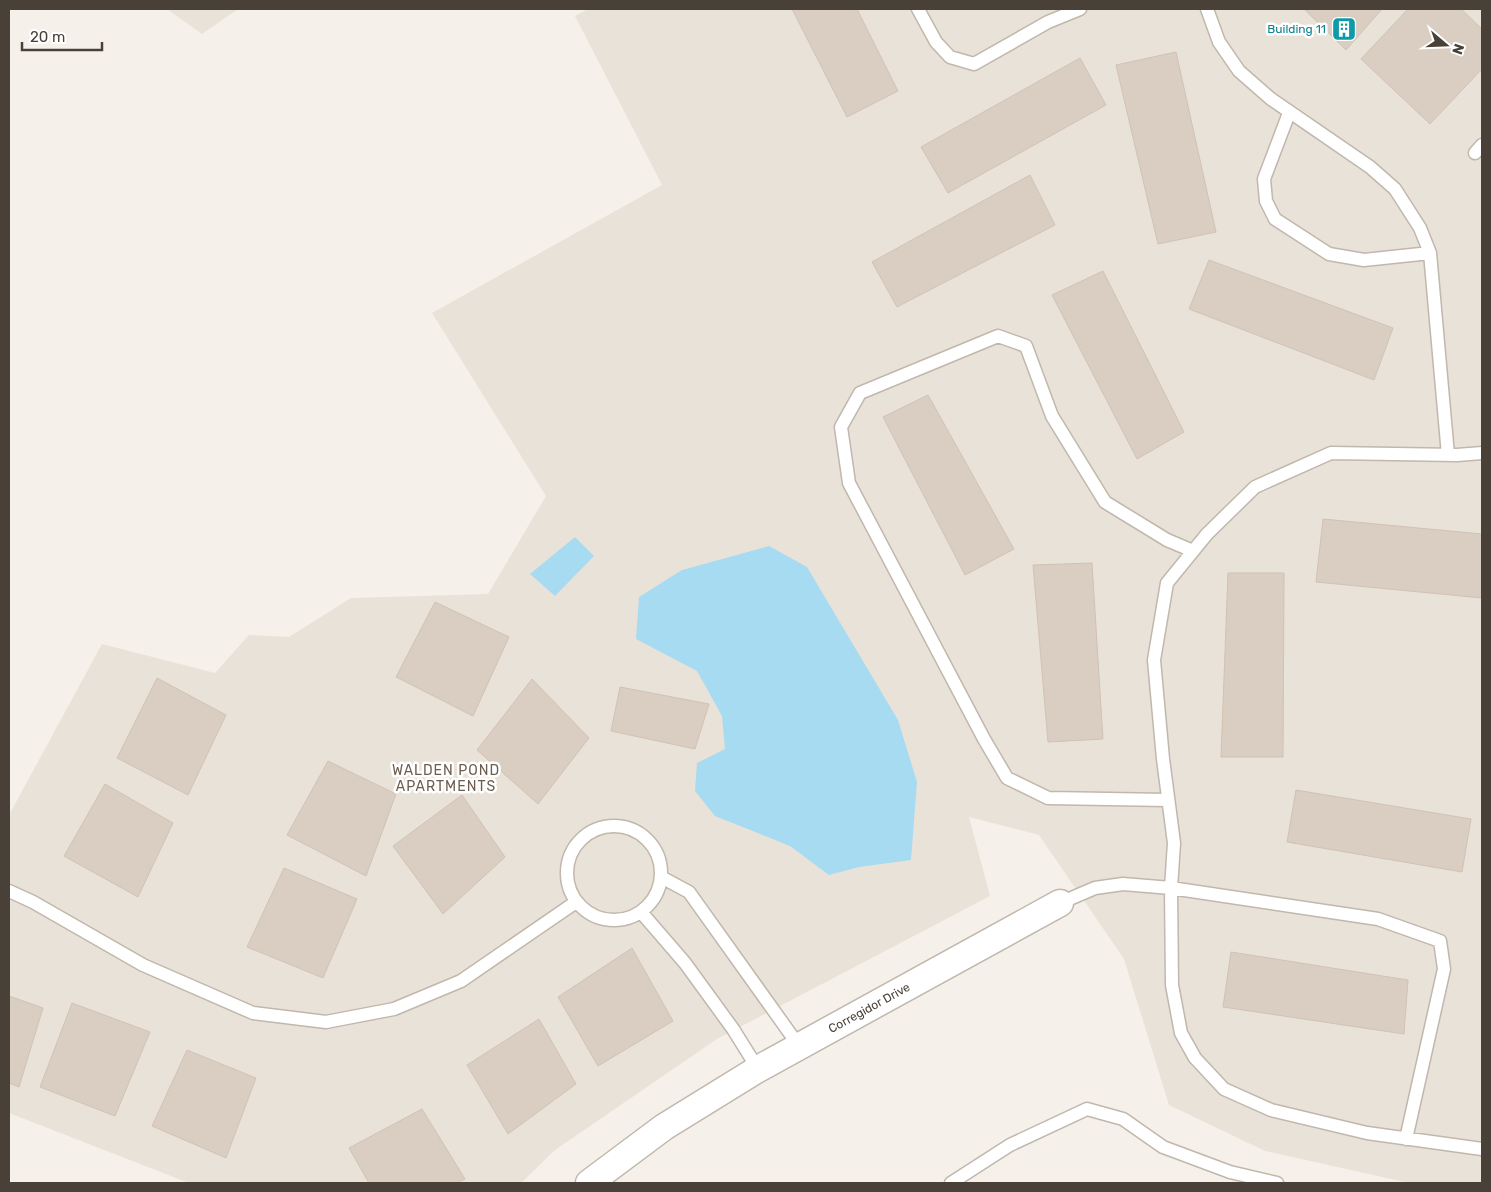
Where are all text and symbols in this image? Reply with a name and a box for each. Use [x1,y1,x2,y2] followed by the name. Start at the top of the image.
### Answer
[1331,16,1357,42] building icon: Building 11
[22,20,102,52] scale bar
[1421,20,1471,70] north arrow
[1267,22,1326,36] place label: Building 11
[30,28,65,46] text: 20 m
[1448,42,1467,57] text: N
[392,762,500,795] district label: WALDEN POND APARTMENTS
[826,980,913,1036] street label: Corregidor Drive

